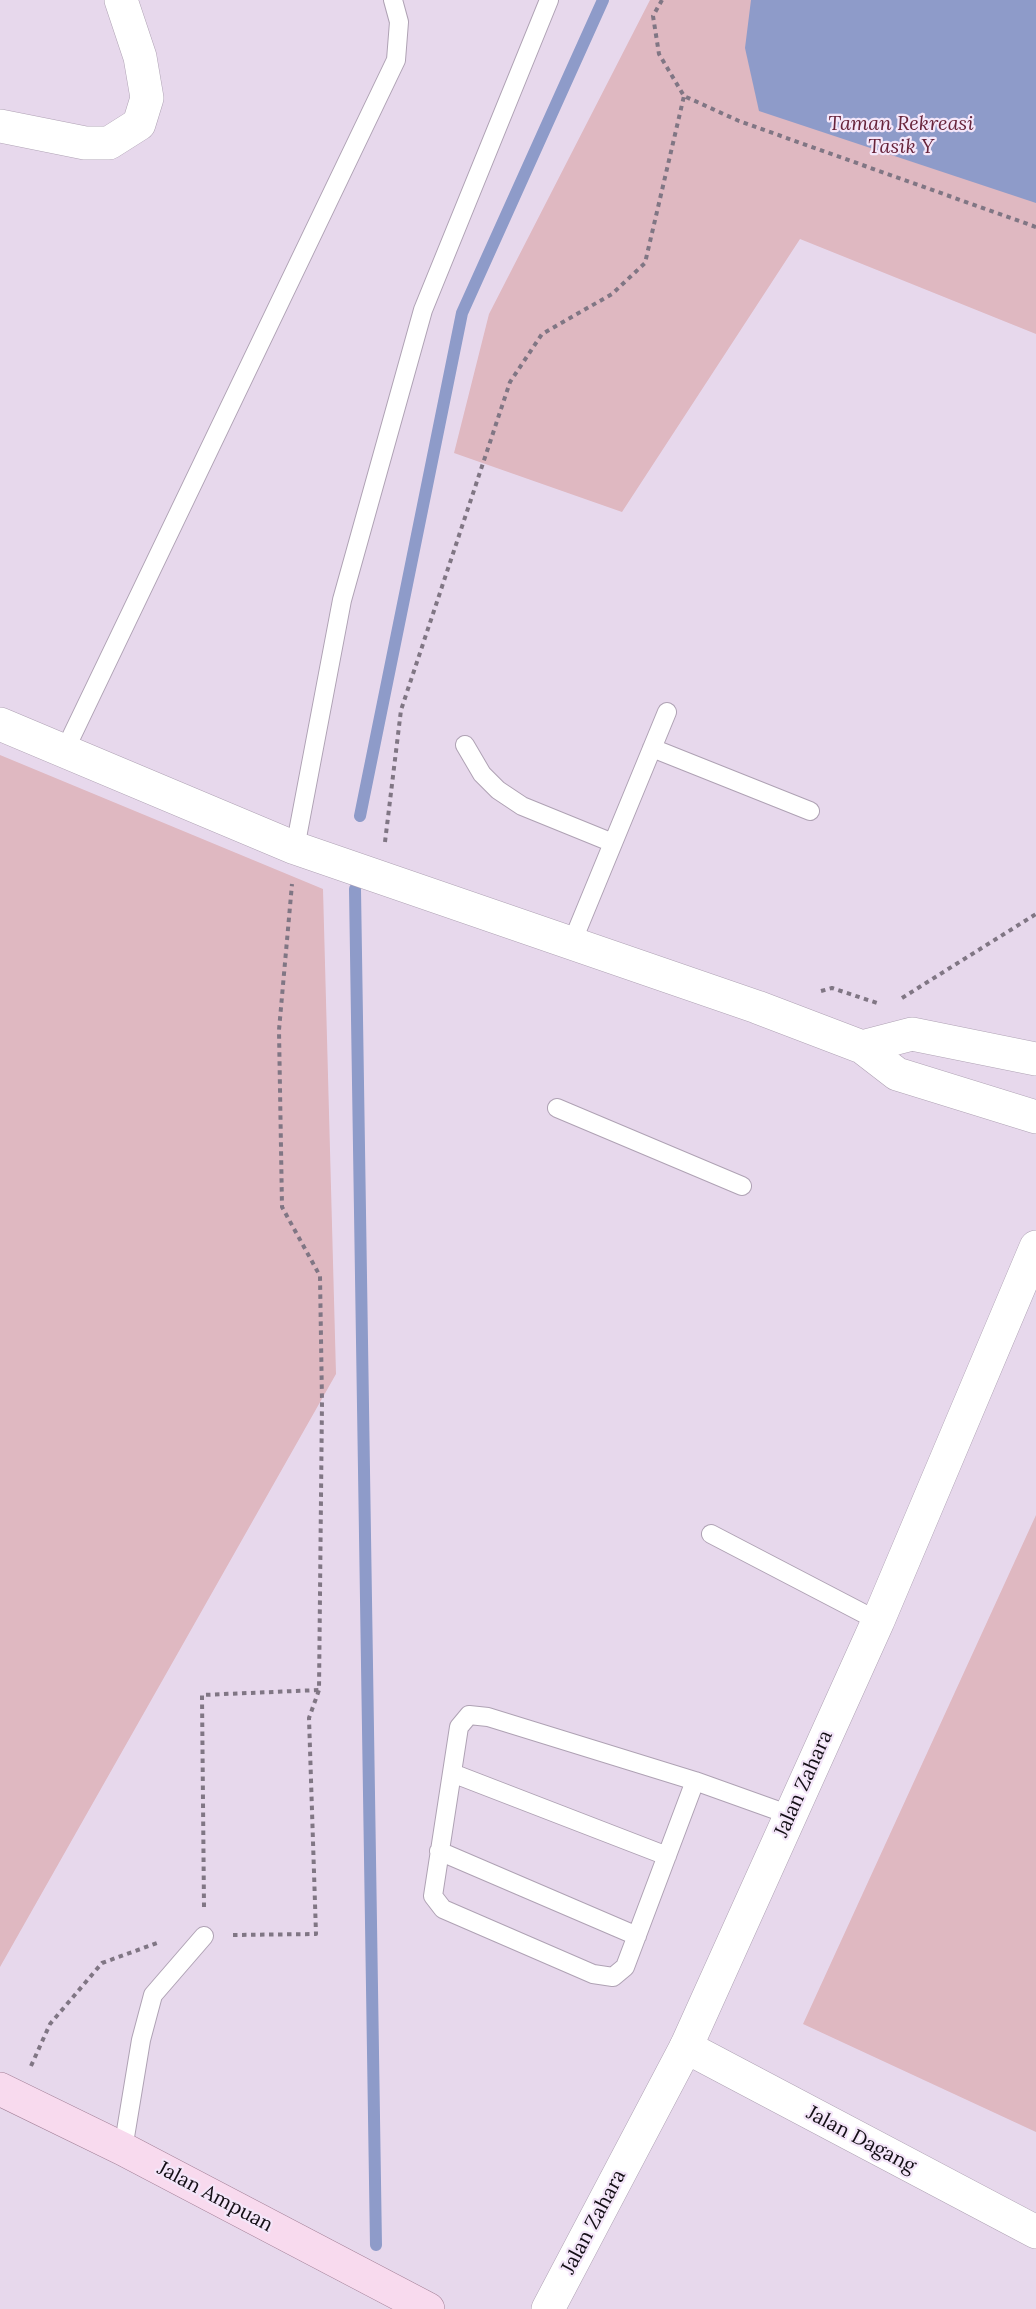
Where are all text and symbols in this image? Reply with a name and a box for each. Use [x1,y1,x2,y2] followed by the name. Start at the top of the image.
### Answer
[828,112,974,159] park label: Taman Rekreasi Tasik Y
[770,1727,838,1841] street label: Jalan Zahara
[802,2101,920,2179] street label: Jalan Dagang
[153,2157,277,2237] street label: Jalan Ampuan
[557,2166,631,2278] street label: Jalan Zahara

